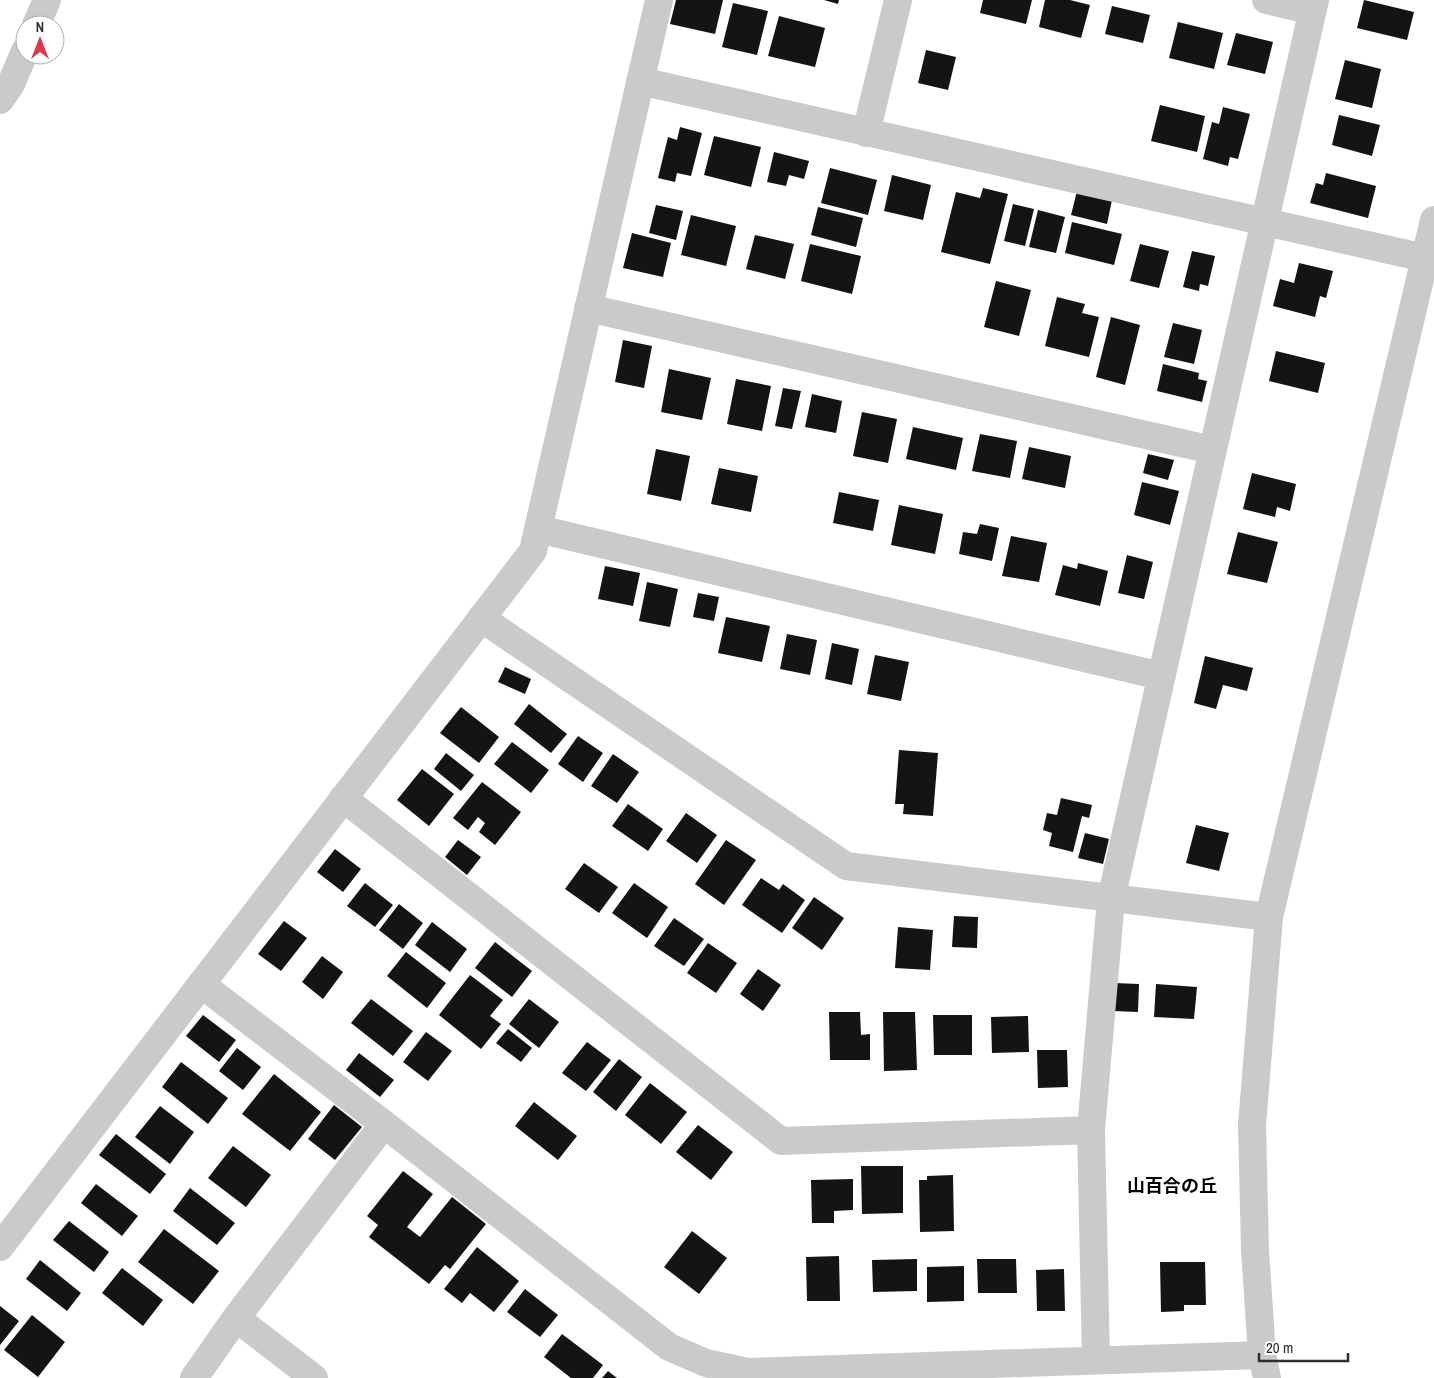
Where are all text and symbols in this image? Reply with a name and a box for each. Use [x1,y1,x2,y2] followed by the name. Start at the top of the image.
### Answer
[15,15,65,65] north arrow
[36,18,44,36] text: N
[1127,1173,1217,1198] district label: 山百合の丘
[1259,1330,1348,1362] scale bar
[1266,1337,1293,1358] text: 20 m

